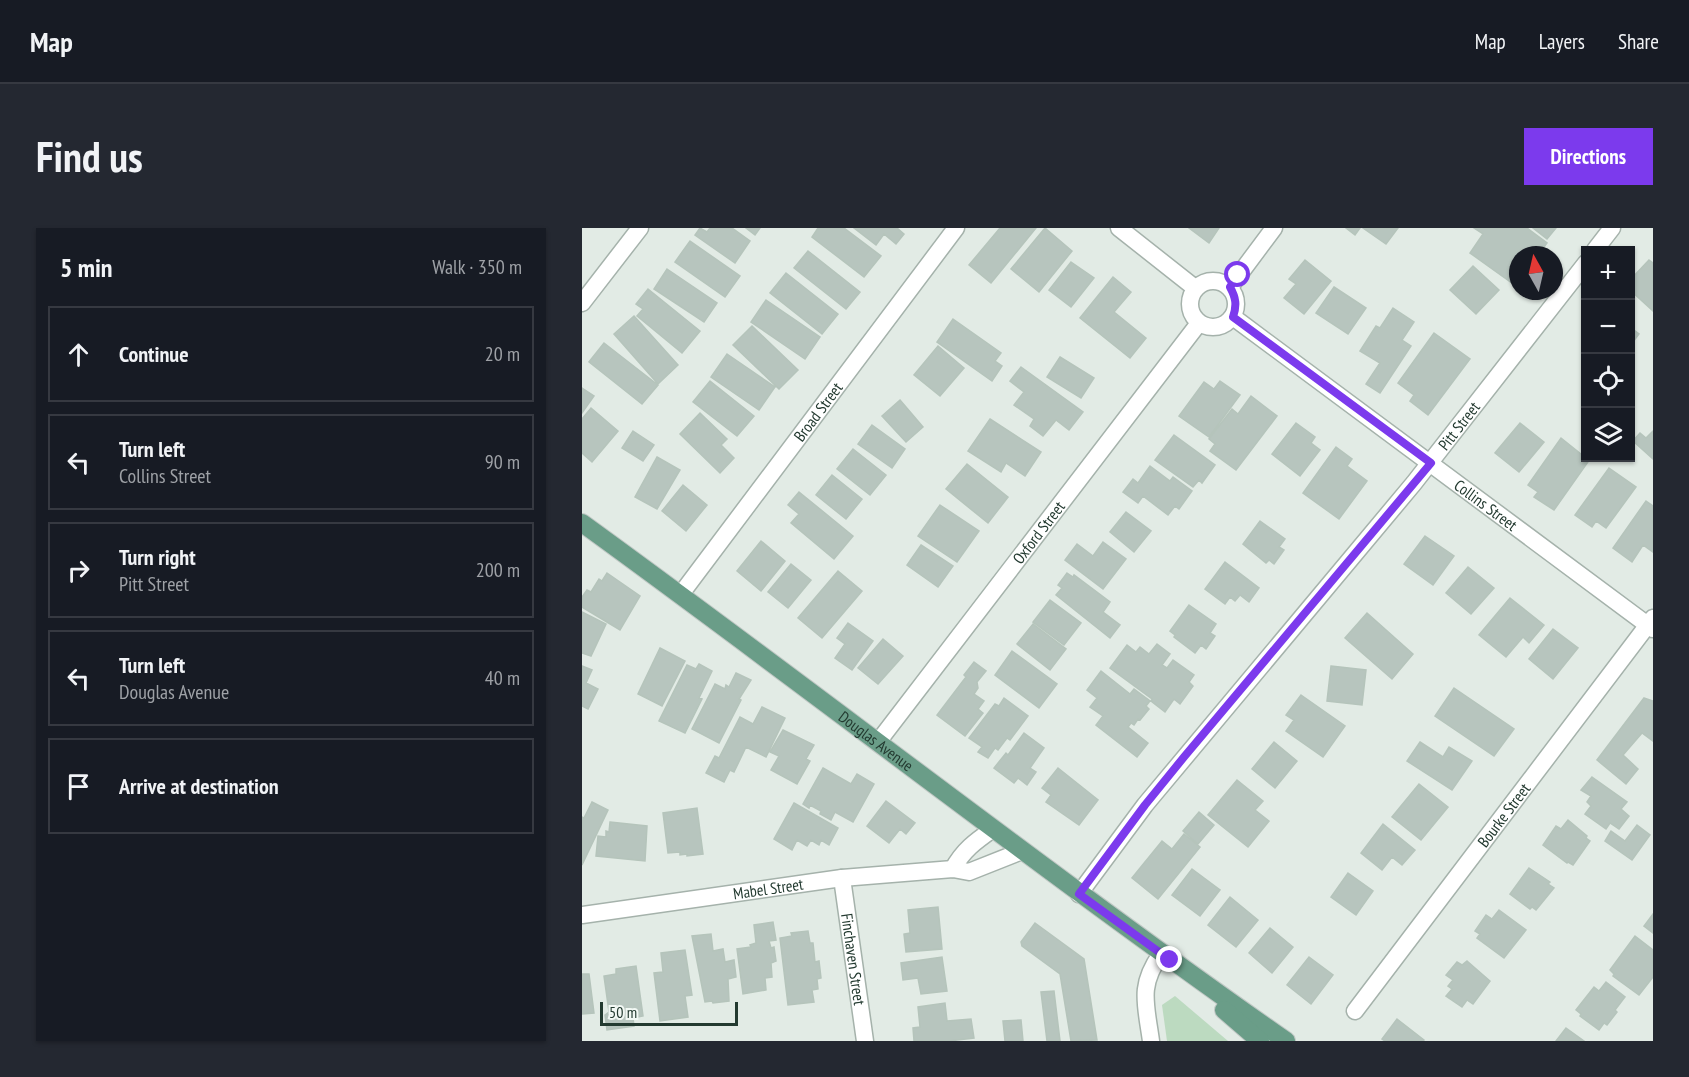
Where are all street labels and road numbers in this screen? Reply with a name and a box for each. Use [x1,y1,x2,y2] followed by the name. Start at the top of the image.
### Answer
[789,378,847,445] street label: Broad Street
[1434,397,1484,454] street label: Pitt Street
[1450,475,1522,535] street label: Collins Street
[1008,497,1069,568] street label: Oxford Street
[835,706,917,775] street label: Douglas Avenue
[1473,779,1535,851] street label: Bourke Street
[732,874,805,903] street label: Mabel Street
[837,912,870,1007] street label: Finchaven Street

